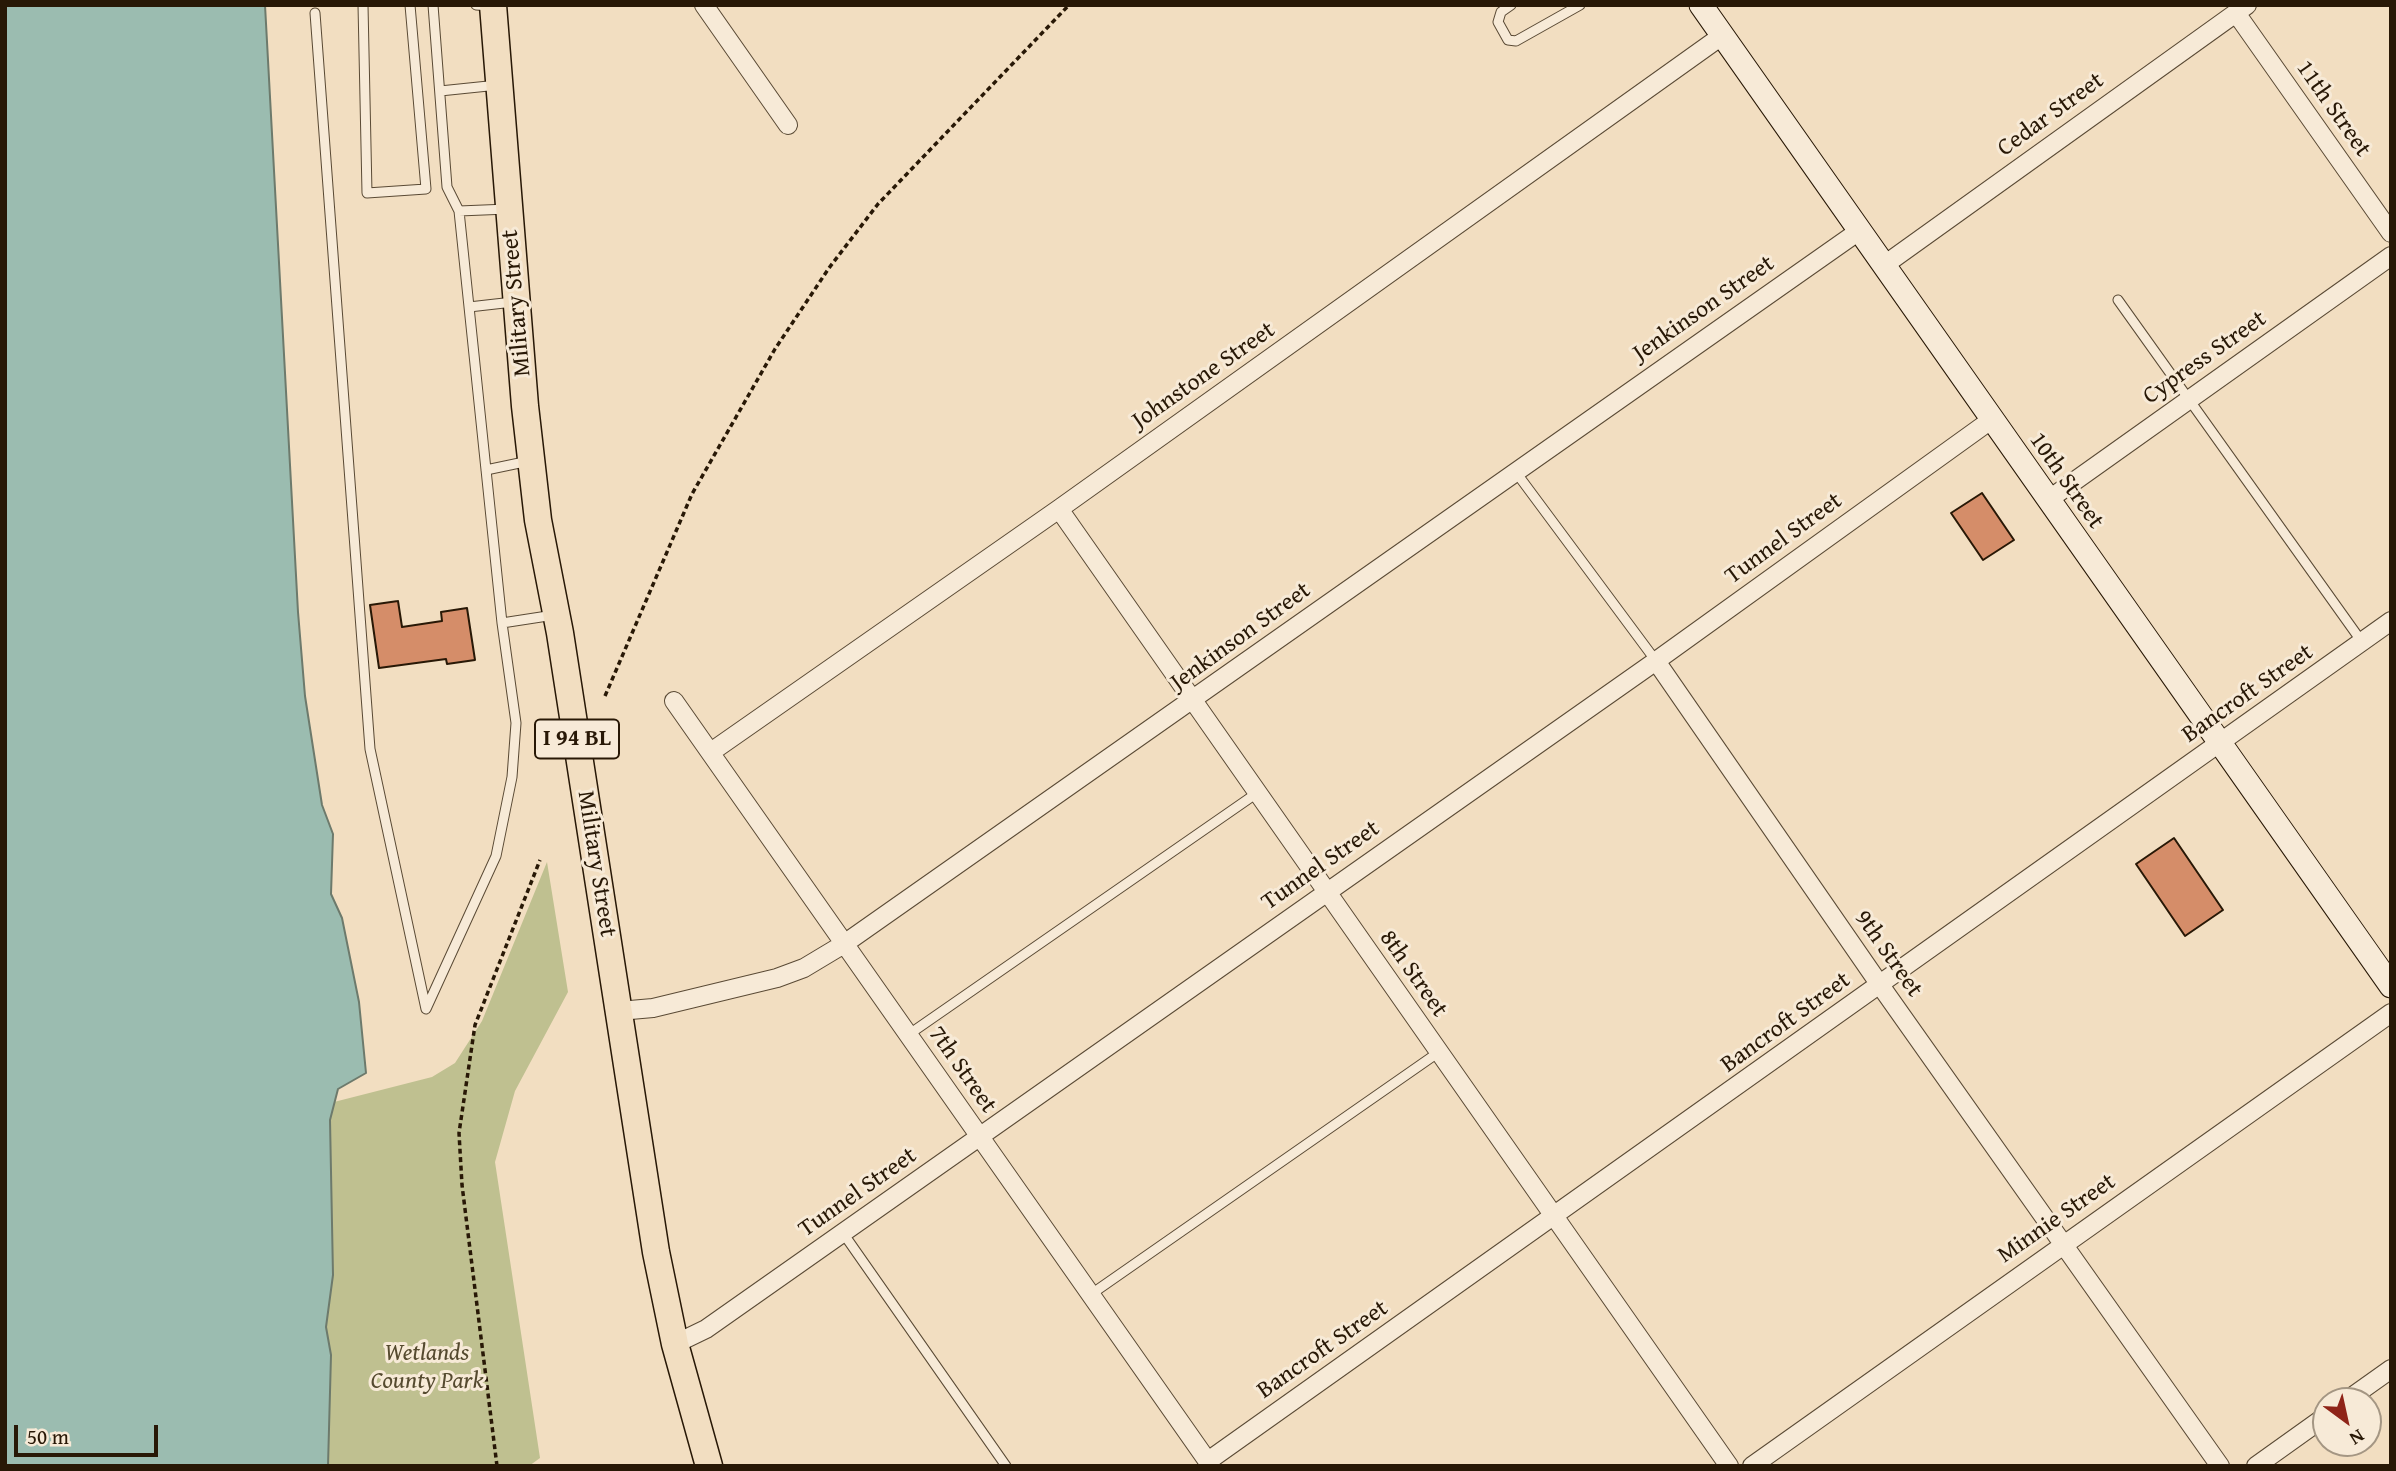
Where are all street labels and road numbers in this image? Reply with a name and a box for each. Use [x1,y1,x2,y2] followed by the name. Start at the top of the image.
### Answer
[2289,55,2377,163] street label: 11th Street
[1992,67,2110,163] street label: Cedar Street
[496,228,538,378] street label: Military Street
[1628,250,1780,368] street label: Jenkinson Street
[2138,305,2272,411] street label: Cypress Street
[1127,316,1281,436] street label: Johnstone Street
[2022,427,2110,535] street label: 10th Street
[1720,487,1848,591] street label: Tunnel Street
[1165,577,1317,697] street label: Jenkinson Street
[2177,638,2319,750] street label: Bancroft Street
[535,720,619,758] road number: I 94 BL
[570,789,622,939] street label: Military Street
[1256,815,1386,917] street label: Tunnel Street
[1848,905,1928,1003] street label: 9th Street
[1373,925,1453,1023] street label: 8th Street
[1716,966,1856,1080] street label: Bancroft Street
[922,1021,1002,1119] street label: 7th Street
[793,1142,923,1244] street label: Tunnel Street
[1992,1168,2122,1270] street label: Minnie Street
[1252,1294,1394,1406] street label: Bancroft Street

